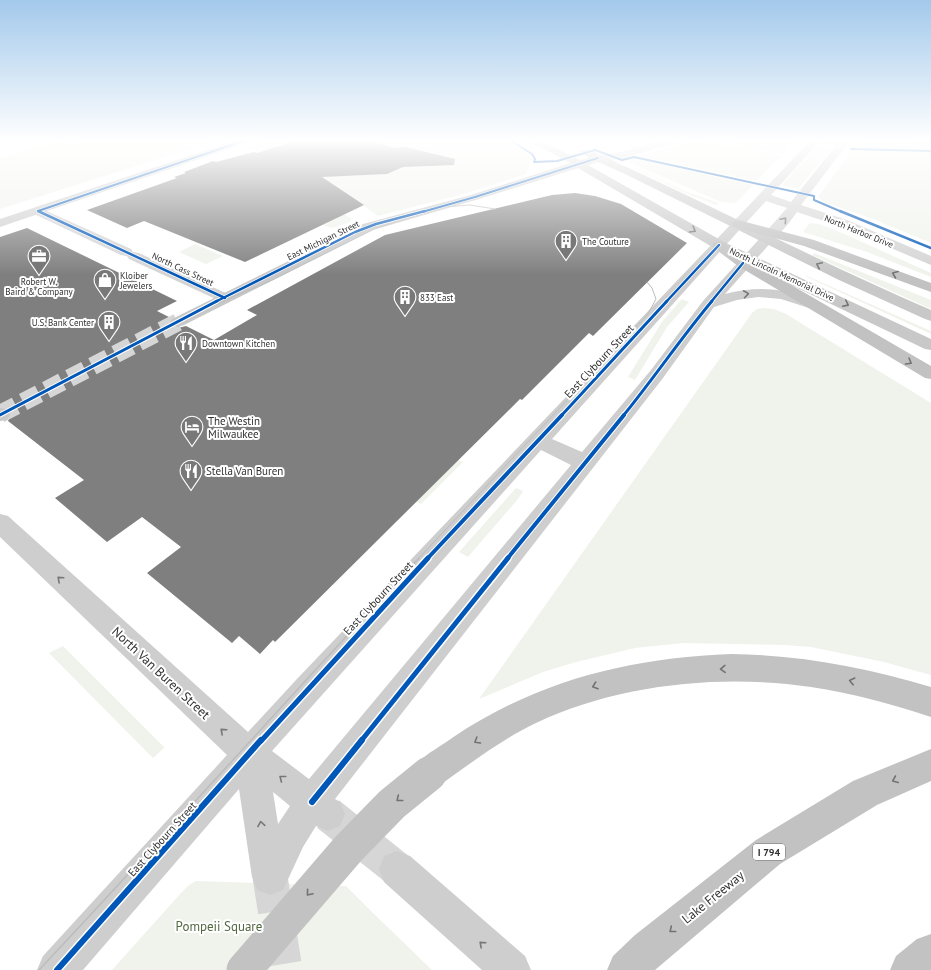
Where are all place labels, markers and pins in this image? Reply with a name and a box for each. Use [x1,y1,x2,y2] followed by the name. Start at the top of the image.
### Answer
[553,228,579,261] building icon: The Couture
[582,236,629,247] place label: The Couture
[26,243,52,276] office icon: Robert W. Baird & Company
[92,267,118,300] shop icon: Kloiber Jewelers
[119,270,152,291] place label: Kloiber Jewelers
[5,276,74,297] place label: Robert W. Baird & Company
[392,284,418,317] building icon: 833 East
[420,292,453,303] place label: 833 East
[96,309,122,342] building icon: U.S. Bank Center
[32,317,94,328] place label: U.S. Bank Center
[173,330,199,363] restaurant icon: Downtown Kitchen
[202,338,275,349] place label: Downtown Kitchen
[179,414,205,447] hotel icon: The Westin Milwaukee
[208,414,260,441] place label: The Westin Milwaukee
[178,458,204,491] restaurant icon: Stella Van Buren
[206,464,283,478] place label: Stella Van Buren

